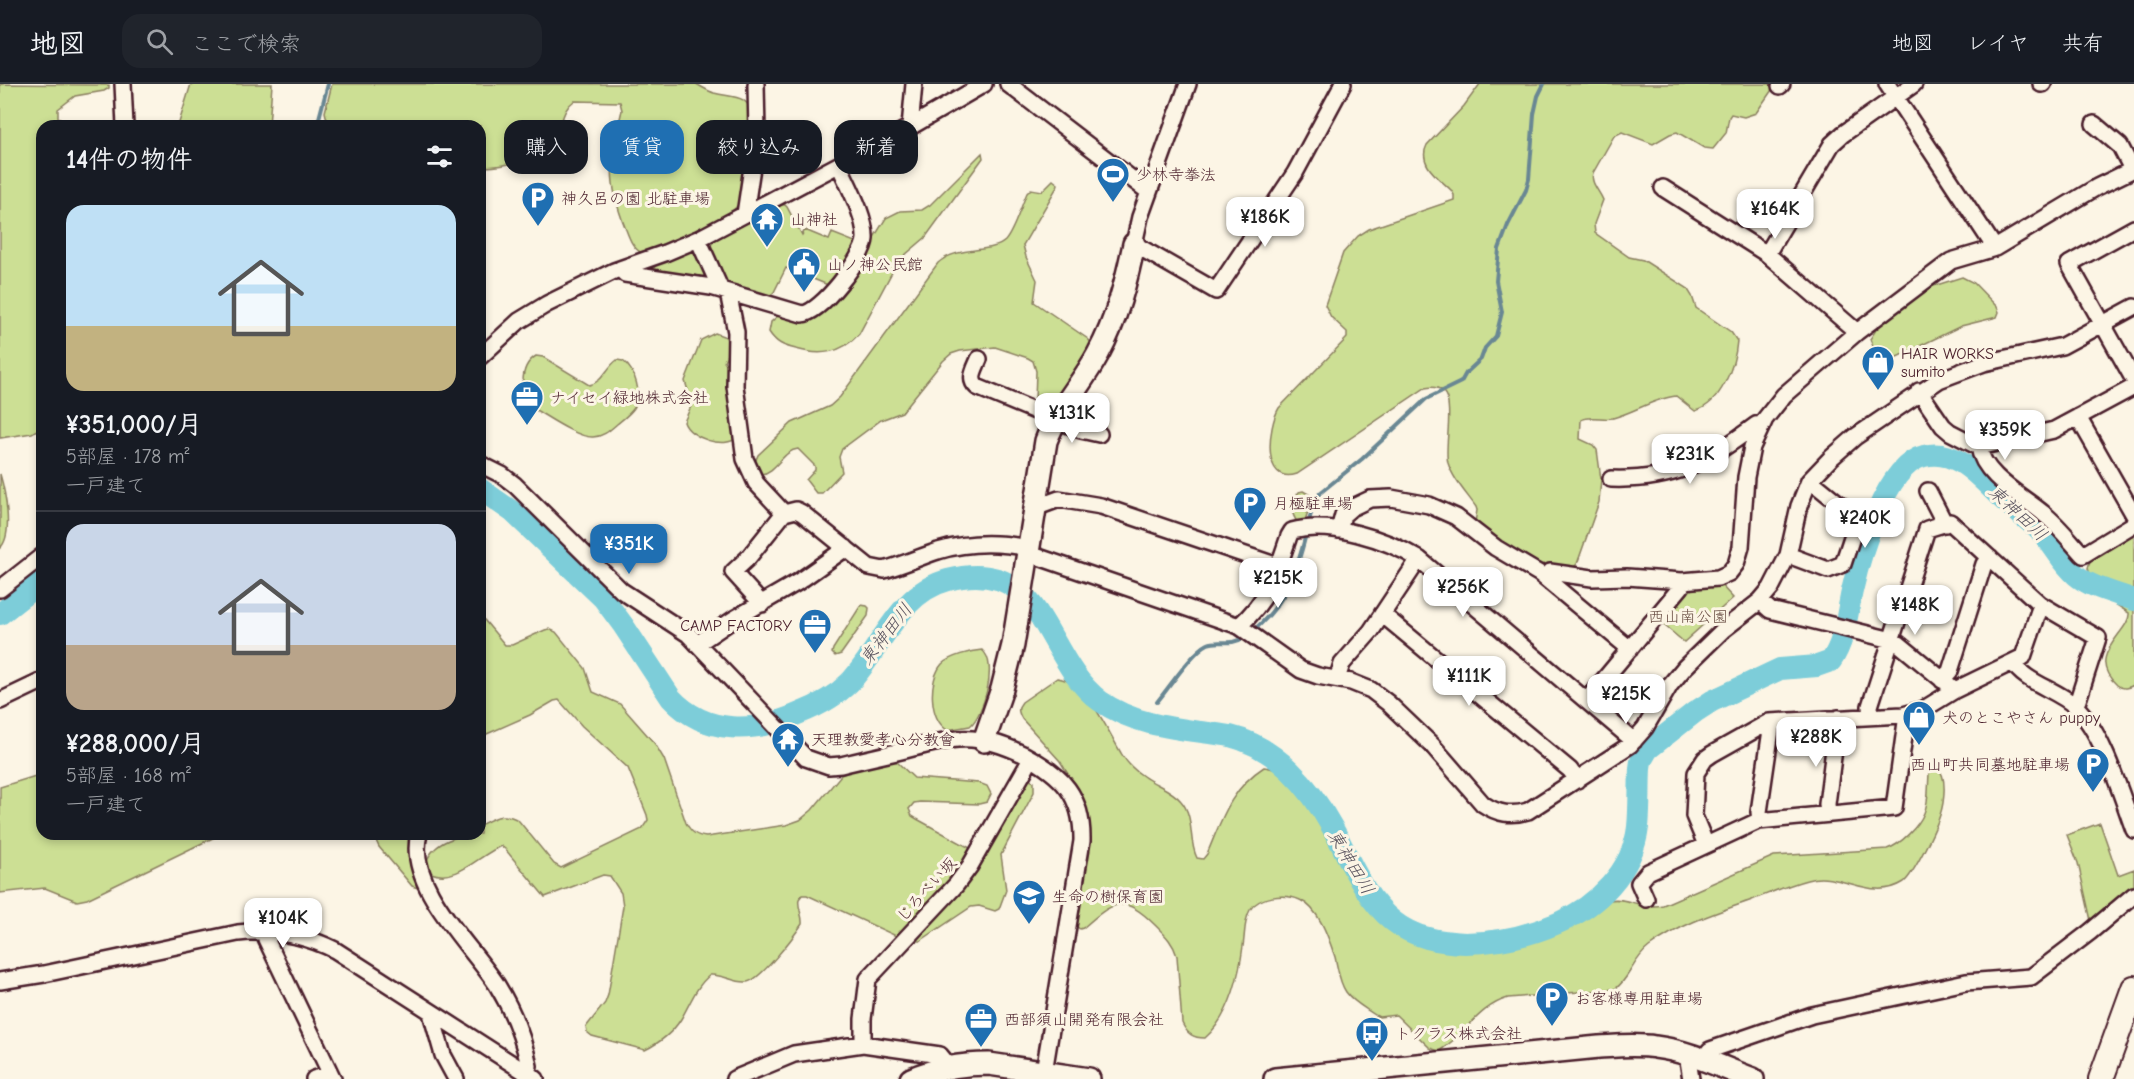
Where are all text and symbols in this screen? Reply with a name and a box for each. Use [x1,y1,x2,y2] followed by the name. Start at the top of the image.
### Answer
[122,14,542,68] search box
[143,25,176,58] icon: search
[30,28,86,60] text: 地図
[191,31,301,57] text: ここで検索
[1892,31,1934,55] text: 地図
[1967,31,2029,55] text: レイヤ
[2062,31,2104,55] text: 共有
[504,120,588,174] chip: 購入
[600,120,684,174] chip: 賃貸
[696,120,822,174] chip: 絞り込み
[834,120,918,174] chip: 新着
[423,140,456,173] icon: filters
[66,145,192,175] text: 14件の物件
[1095,156,1131,203] sports icon: 少林寺拳法
[1136,166,1216,184] place label: 少林寺拳法
[520,180,556,227] parking icon: 神久呂の園 北駐車場
[1733,189,1817,240] pin: ¥164K
[561,190,710,208] place label: 神久呂の園 北駐車場
[1223,197,1307,248] pin: ¥186K
[1751,197,1799,220] text: ¥164K
[749,201,785,248] temple icon: 山神社
[1240,205,1290,228] text: ¥186K
[790,211,838,229] place label: 山神社
[207,244,315,352] icon: home
[786,246,822,293] public building icon: 山ノ神公民館
[827,256,923,274] place label: 山ノ神公民館
[1860,344,1896,391] shop icon: HAIR WORKS sumito
[1901,345,1994,381] place label: HAIR WORKS sumito
[509,379,545,426] office icon: ナイセイ緑地株式会社
[550,389,709,407] place label: ナイセイ緑地株式会社
[1030,393,1114,444] pin: ¥131K
[1049,401,1095,424] text: ¥131K
[66,410,203,440] text: ¥351,000/月
[1963,410,2047,461] pin: ¥359K
[1979,418,2031,441] text: ¥359K
[1648,434,1732,485] pin: ¥231K
[1666,442,1714,465] text: ¥231K
[66,445,190,468] text: 5部屋 · 178 m²
[66,474,146,497] text: 一戸建て
[1984,481,2051,546] water label: 東神田川
[1232,485,1268,532] parking icon: 月極駐車場
[1273,495,1353,513] place label: 月極駐車場
[1823,498,1907,549] pin: ¥240K
[1839,506,1891,529] text: ¥240K
[587,524,671,575] pin: ¥351K
[604,532,654,555] text: ¥351K
[1236,558,1320,609] pin: ¥215K
[207,563,315,671] icon: home
[1253,566,1303,589] text: ¥215K
[1421,567,1505,618] pin: ¥256K
[1437,575,1489,598] text: ¥256K
[1873,585,1957,636] pin: ¥148K
[1891,593,1939,616] text: ¥148K
[856,599,917,669] water label: 東神田川
[797,607,833,654] office icon: CAMP FACTORY
[1648,608,1728,626] park label: 西山南公園
[680,617,792,635] place label: CAMP FACTORY
[1427,656,1511,707] pin: ¥111K
[1447,664,1491,687] text: ¥111K
[1584,674,1668,725] pin: ¥215K
[1601,682,1651,705] text: ¥215K
[1901,699,1937,746] shop icon: 犬のとこやさん puppy
[1942,709,2101,727] place label: 犬のとこやさん puppy
[1774,717,1858,768] pin: ¥288K
[770,721,806,768] temple icon: 天理教愛孝心分教會
[1790,725,1842,748] text: ¥288K
[66,729,205,759] text: ¥288,000/月
[811,731,955,749] place label: 天理教愛孝心分教會
[2075,746,2111,793] parking icon: 西山町共同墓地駐車場
[1910,756,2070,774] place label: 西山町共同墓地駐車場
[66,764,191,787] text: 5部屋 · 168 m²
[66,793,146,816] text: 一戸建て
[1323,826,1378,899] water label: 東神田川
[893,854,960,925] street label: じろべい坂
[1011,878,1047,925] school or university icon: 生命の樹保育園
[1052,888,1164,906] place label: 生命の樹保育園
[241,898,325,949] pin: ¥104K
[258,906,308,929] text: ¥104K
[1534,980,1570,1027] parking icon: お客様専用駐車場
[1575,990,1703,1008] place label: お客様専用駐車場
[963,1001,999,1048] office icon: 西部須山開発有限会社
[1004,1011,1164,1029] place label: 西部須山開発有限会社
[1354,1015,1390,1062] bus stop icon: トクラス株式会社
[1395,1025,1522,1043] place label: トクラス株式会社

